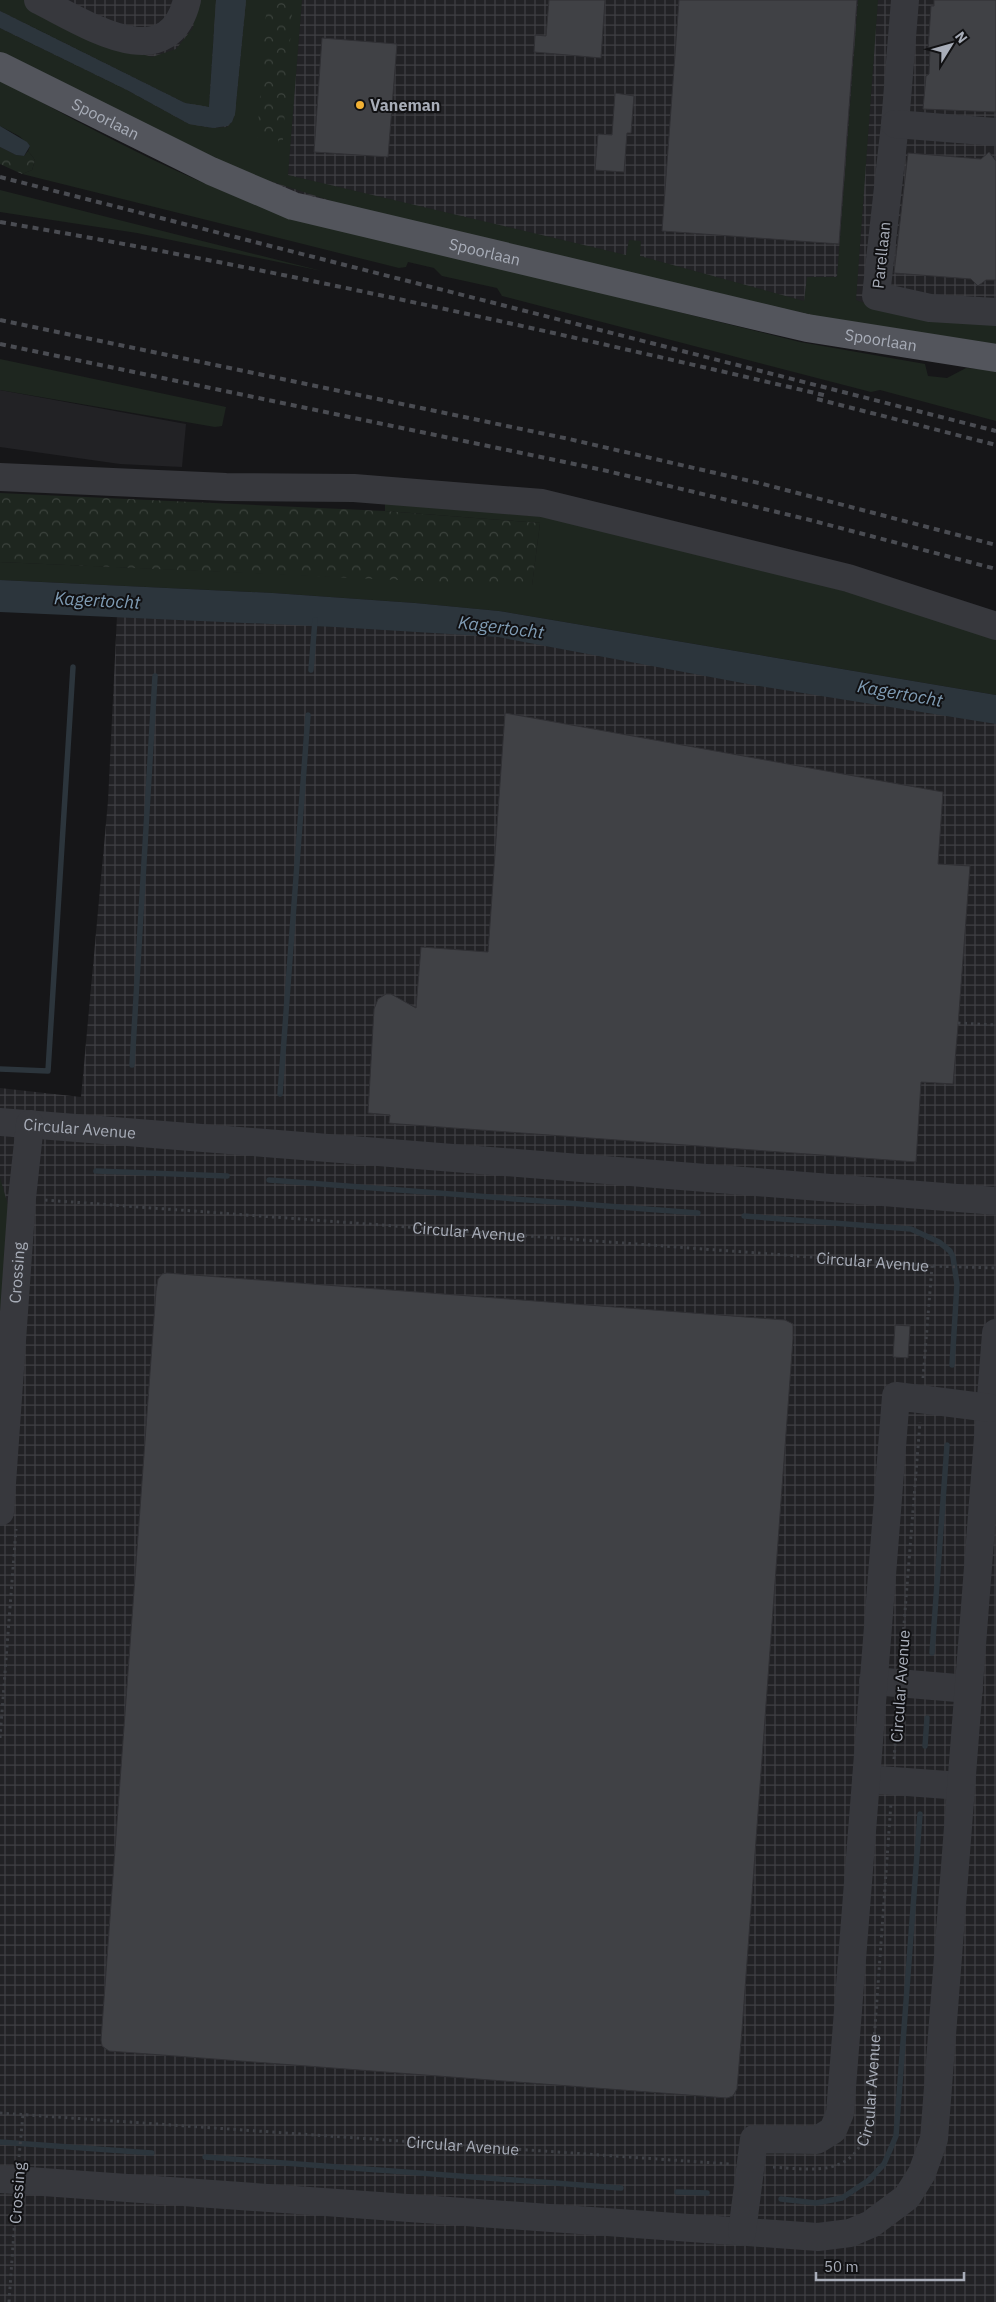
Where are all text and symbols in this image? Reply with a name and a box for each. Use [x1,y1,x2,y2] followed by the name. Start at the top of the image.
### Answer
[926,20,976,70] north arrow
[951,28,972,47] text: N
[69,93,143,144] street label: Spoorlaan
[370,95,440,115] place label: Vaneman
[354,99,366,111] marker: Vaneman
[868,220,894,290] street label: Parellaan
[447,233,523,270] street label: Spoorlaan
[843,324,919,355] street label: Spoorlaan
[53,586,142,614] water label: Kagertocht
[457,610,546,644] water label: Kagertocht
[856,674,946,712] water label: Kagertocht
[23,1114,137,1143] street label: Circular Avenue
[412,1217,526,1246] street label: Circular Avenue
[5,1241,29,1304] street label: Crossing
[816,1247,930,1276] street label: Circular Avenue
[886,1629,914,1743] street label: Circular Avenue
[851,2033,884,2150] street label: Circular Avenue
[406,2131,520,2159] street label: Circular Avenue
[5,2161,29,2224] street label: Crossing
[816,2250,964,2282] scale bar
[824,2257,859,2276] text: 50 m

